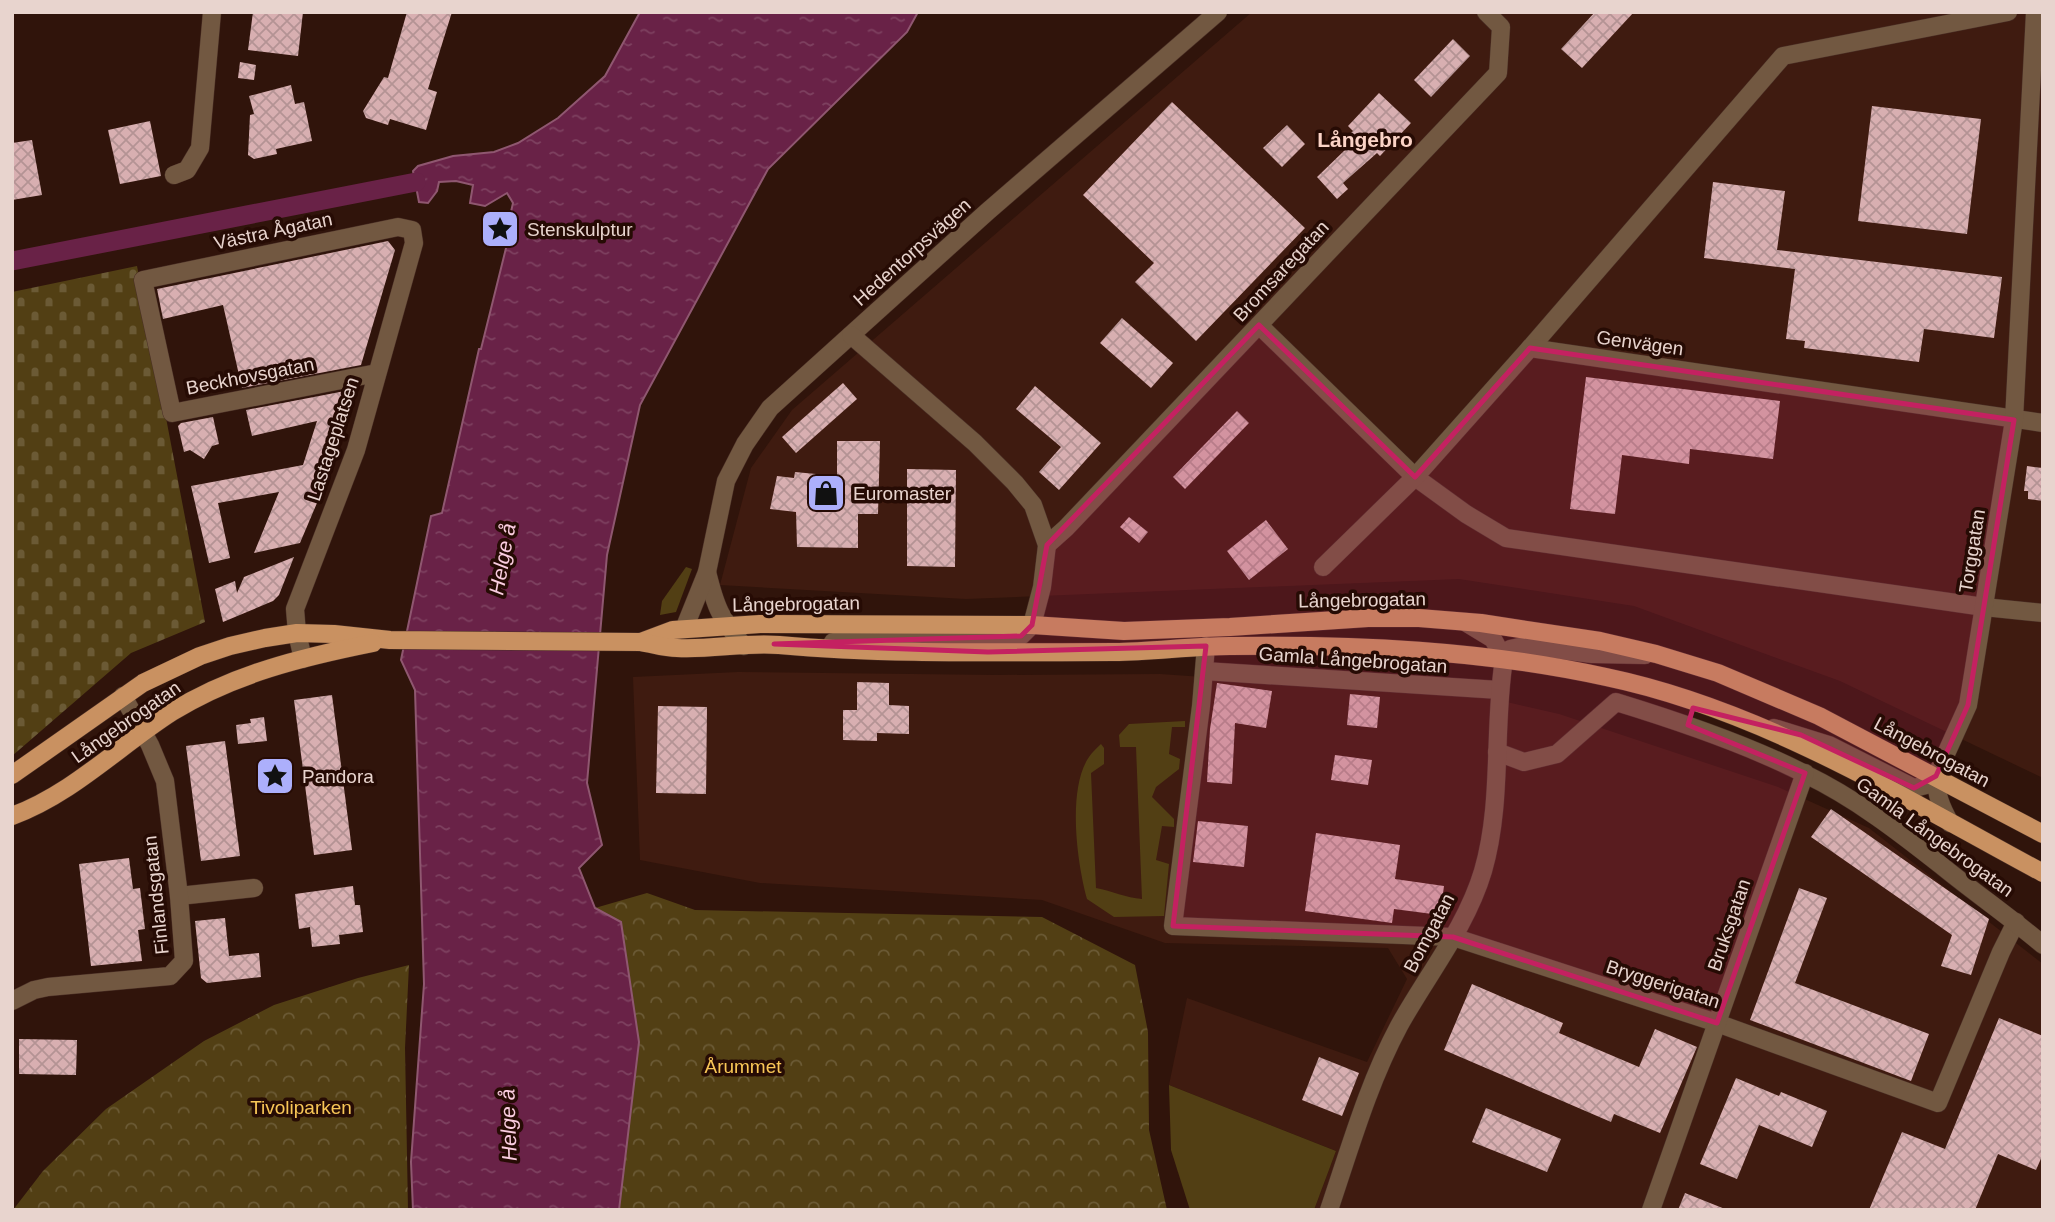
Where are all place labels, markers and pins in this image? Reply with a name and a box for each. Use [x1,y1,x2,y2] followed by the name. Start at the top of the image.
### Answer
[479,208,521,250] place icon: Stenskulptur
[527,219,633,240] place label: Stenskulptur
[805,472,847,514] shop icon: Euromaster
[853,483,952,504] place label: Euromaster
[254,755,296,797] place icon: Pandora
[302,766,374,787] place label: Pandora

